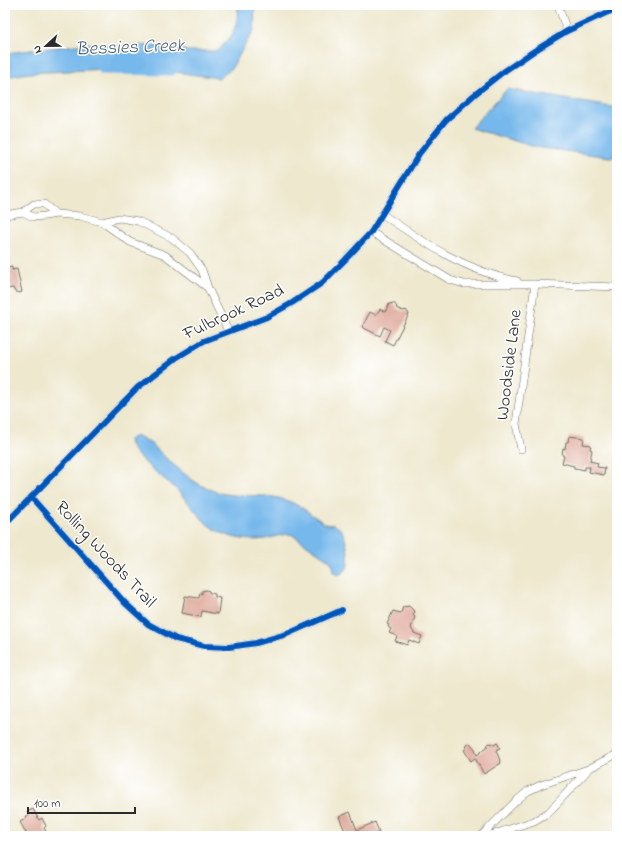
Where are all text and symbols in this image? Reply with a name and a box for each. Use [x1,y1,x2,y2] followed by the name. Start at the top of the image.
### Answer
[26,26,66,66] north arrow
[75,33,185,63] water label: Bessies Creek
[29,43,46,56] text: N
[178,278,289,348] street label: Fulbrook Road
[490,307,530,422] street label: Woodside Lane
[48,496,162,615] street label: Rolling Woods Trail
[28,789,135,815] scale bar
[34,795,61,813] text: 100 m

